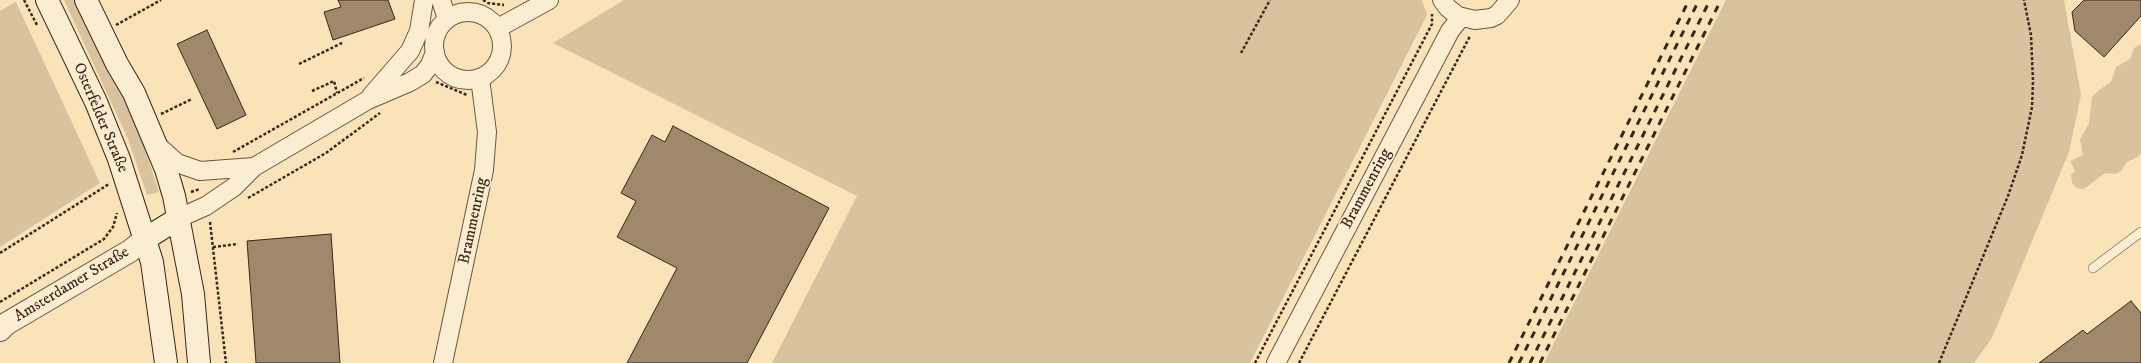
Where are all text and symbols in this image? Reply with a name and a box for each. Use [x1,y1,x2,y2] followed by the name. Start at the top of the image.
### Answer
[68,60,132,176] street label: Osterfelder Straße
[1338,146,1396,232] street label: Brammenring
[455,176,493,266] street label: Brammenring
[11,243,133,327] street label: Amsterdamer Straße

